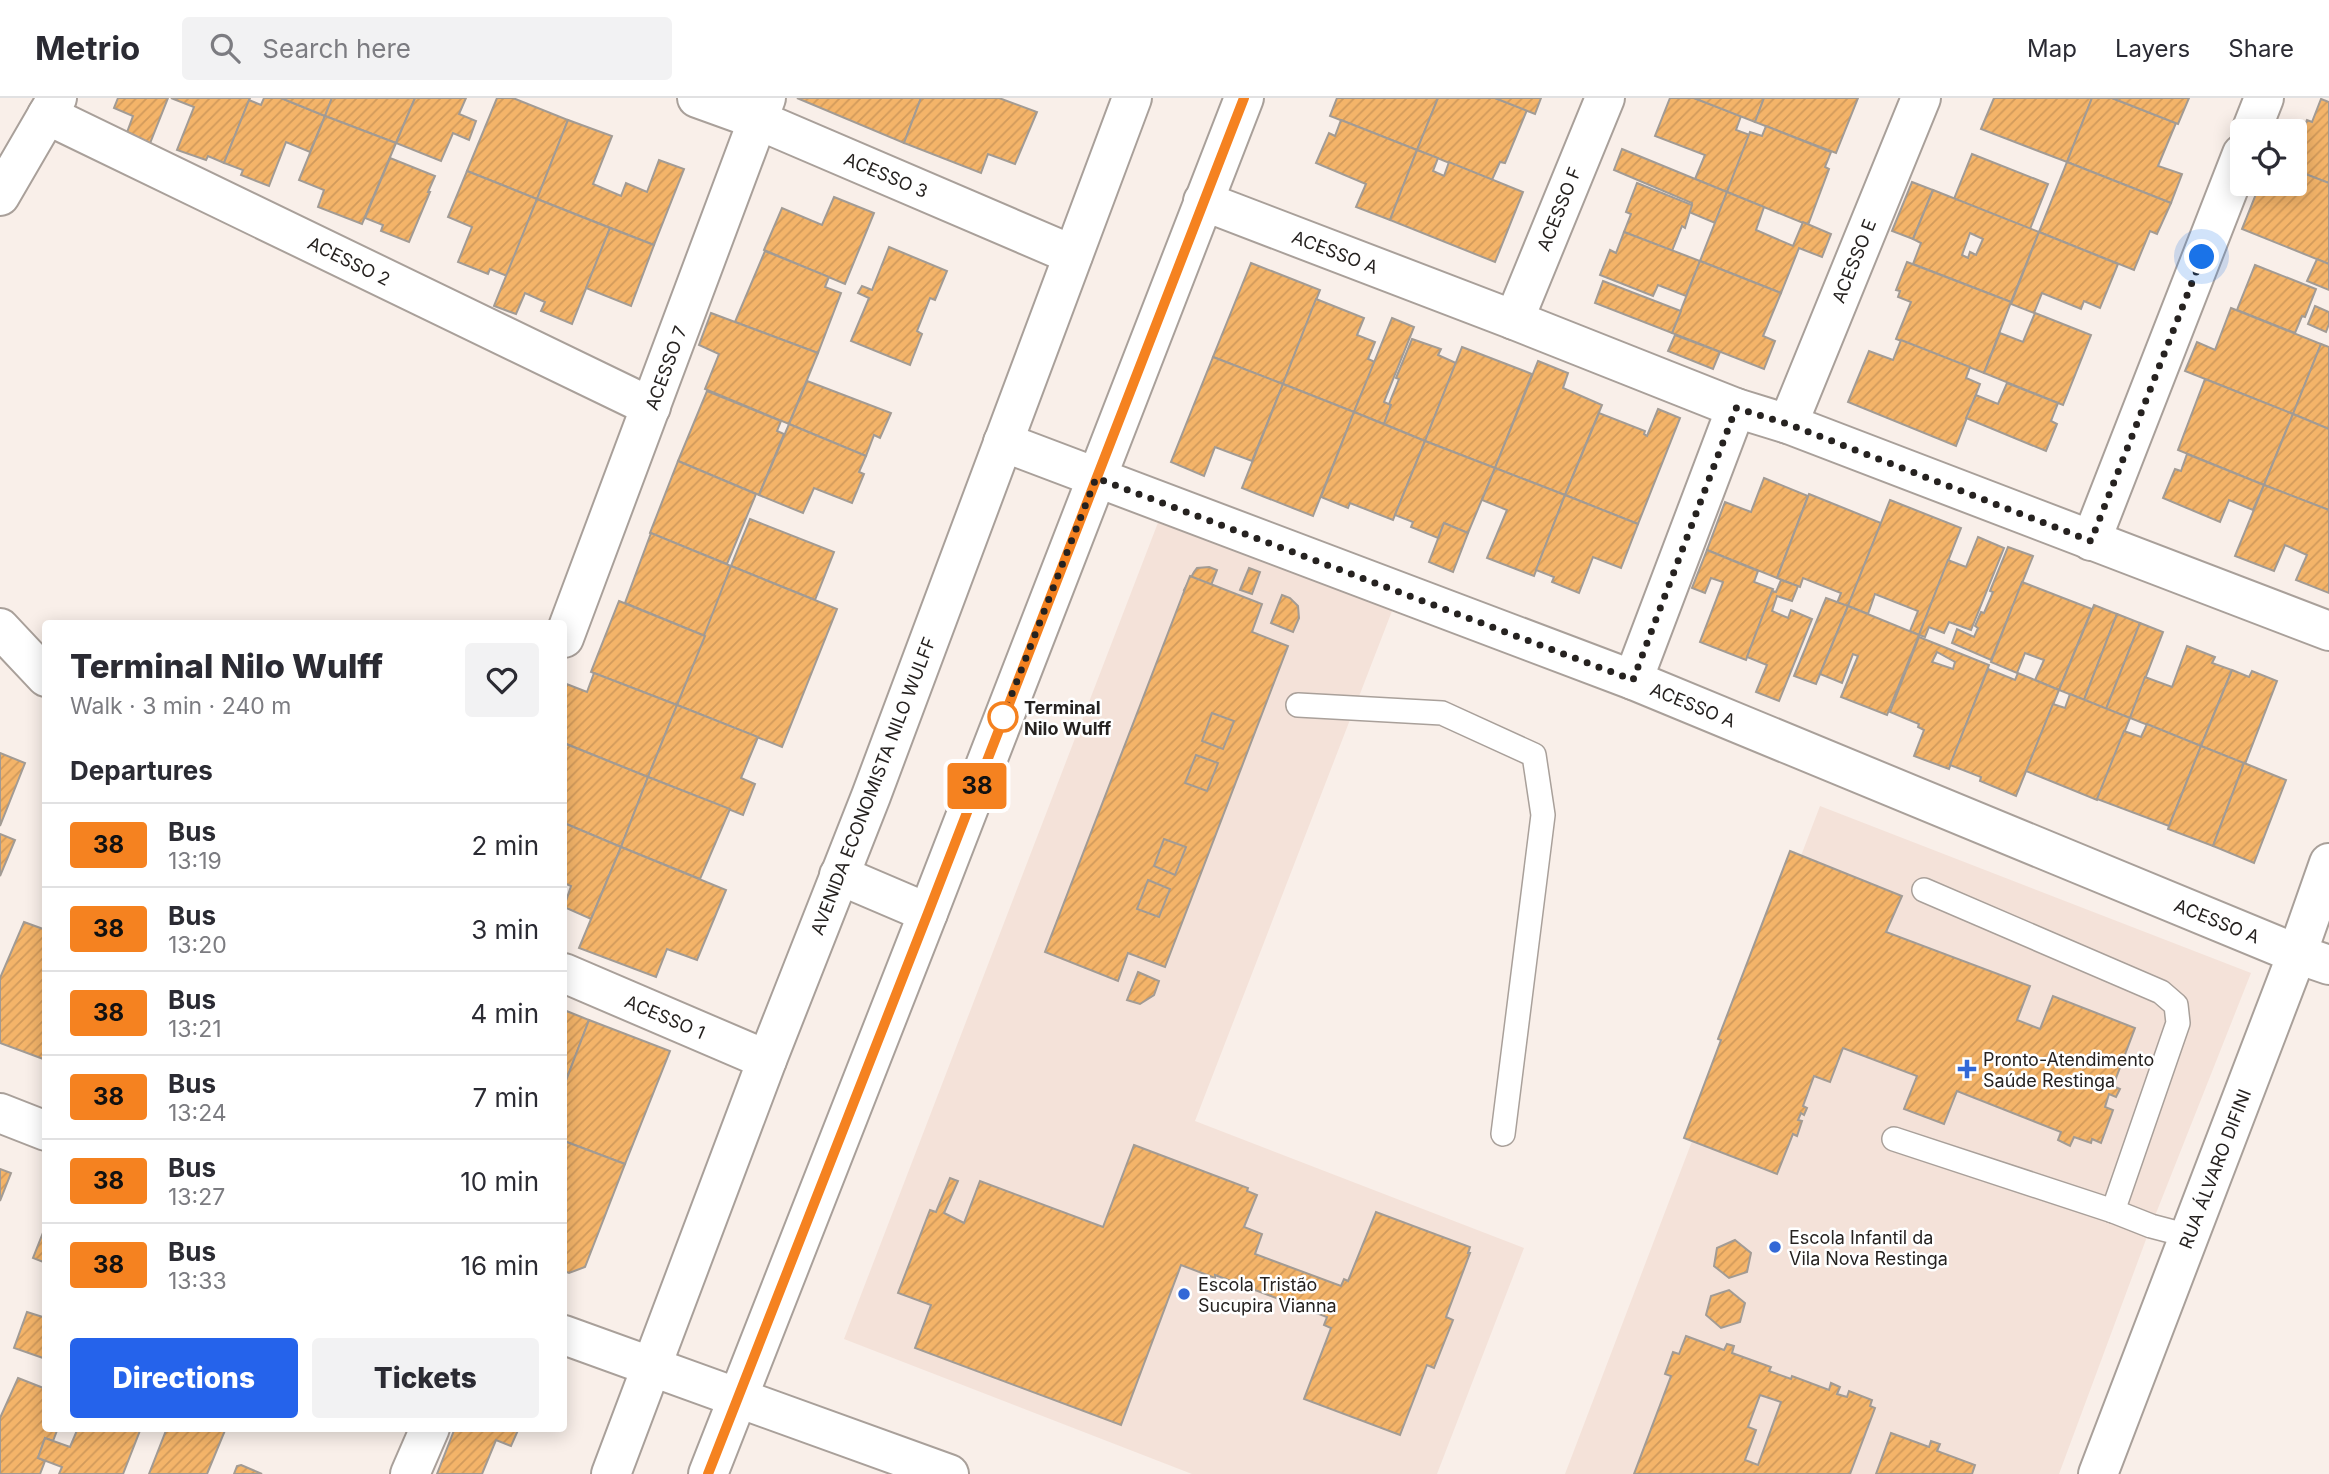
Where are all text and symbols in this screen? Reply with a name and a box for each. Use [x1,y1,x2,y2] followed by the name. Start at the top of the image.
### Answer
[182,17,672,80] search box
[35,28,140,68] text: Metrio
[206,29,244,67] icon: search
[262,33,411,64] text: Search here
[2027,34,2077,63] text: Map
[2115,34,2190,63] text: Layers
[2228,34,2294,63] text: Share
[2230,119,2307,196] map controls
[2230,119,2307,196] button: locate
[841,148,931,202] street label: ACESSO 3
[1533,164,1585,254] street label: ACESSO F
[1828,216,1880,306] street label: ACESSO E
[1289,226,1381,278] street label: ACESSO A
[305,232,393,290] street label: ACESSO 2
[2184,239,2219,274] your location
[641,323,691,413] street label: ACESSO 7
[806,634,940,938] street label: AVENIDA ECONOMISTA NILO WULFF
[465,643,539,717] button: heart
[70,646,383,686] text: Terminal Nilo Wulff
[1647,678,1739,732] street label: ACESSO A
[70,692,291,720] text: Walk · 3 min · 240 m
[1024,697,1111,739] place label: Terminal Nilo Wulff
[988,702,1018,732] marker: Terminal Nilo Wulff
[70,755,213,786] text: Departures
[946,763,1009,809] line badge: 38
[961,771,993,800] text: 38
[168,816,216,847] text: Bus
[93,830,124,859] text: 38
[471,830,539,861] text: 2 min
[168,847,222,875] text: 13:19
[2171,894,2263,948] street label: ACESSO A
[168,900,216,931] text: Bus
[93,914,124,943] text: 38
[471,914,539,945] text: 3 min
[168,931,227,959] text: 13:20
[168,984,216,1015] text: Bus
[622,991,708,1043] street label: ACESSO 1
[93,998,124,1027] text: 38
[470,998,539,1029] text: 4 min
[168,1015,222,1043] text: 13:21
[1983,1049,2154,1091] place label: Pronto-Atendimento Saúde Restinga
[1957,1059,1977,1079] marker: Pronto-Atendimento Saúde Restinga
[168,1068,216,1099] text: Bus
[93,1082,124,1111] text: 38
[473,1082,539,1113] text: 7 min
[2174,1086,2255,1252] street label: RUA ÁLVARO DIFINI
[168,1099,227,1127] text: 13:24
[168,1152,216,1183] text: Bus
[93,1166,124,1195] text: 38
[460,1166,539,1197] text: 10 min
[168,1183,225,1211] text: 13:27
[1789,1227,1948,1269] place label: Escola Infantil da Vila Nova Restinga
[168,1236,216,1267] text: Bus
[1767,1239,1783,1255] marker: Escola Infantil da Vila Nova Restinga
[93,1250,124,1279] text: 38
[461,1250,539,1281] text: 16 min
[168,1267,227,1295] text: 13:33
[1198,1274,1337,1316] place label: Escola Tristão Sucupira Vianna
[1176,1286,1192,1302] marker: Escola Tristão Sucupira Vianna
[70,1338,298,1418] button: Directions
[312,1338,539,1418] button: Tickets

